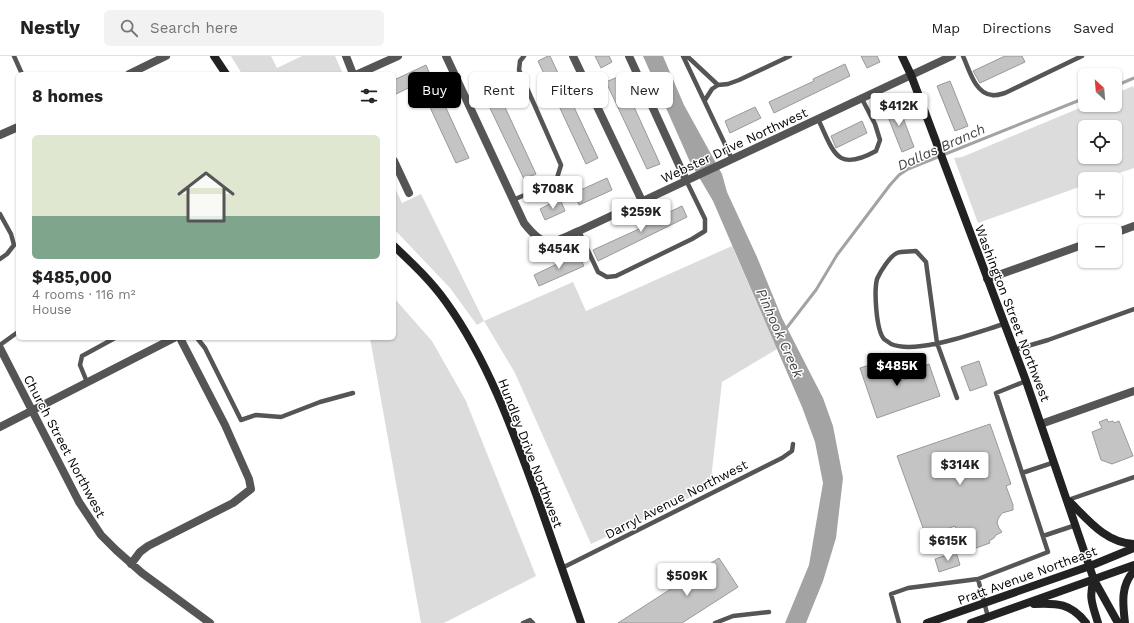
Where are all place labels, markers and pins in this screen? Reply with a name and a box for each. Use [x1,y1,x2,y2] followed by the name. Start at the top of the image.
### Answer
[871,93,927,127] pin: $412K
[525,176,581,210] pin: $708K
[613,199,669,233] pin: $259K
[531,236,587,270] pin: $454K
[869,353,925,387] pin: $485K
[932,452,988,486] pin: $314K
[920,528,976,562] pin: $615K
[659,563,715,597] pin: $509K

